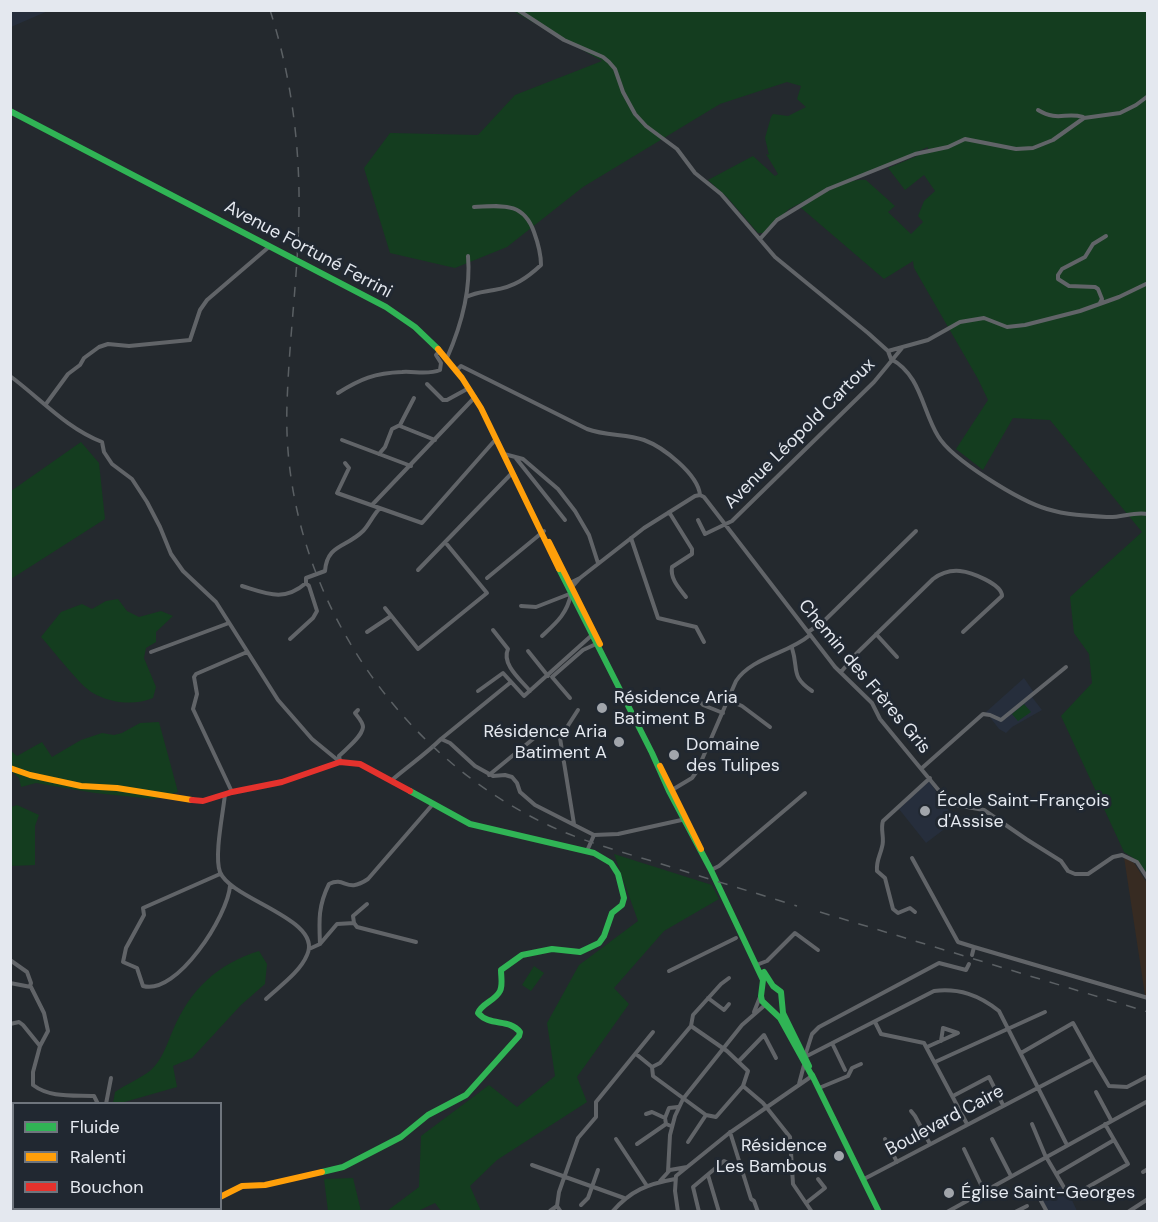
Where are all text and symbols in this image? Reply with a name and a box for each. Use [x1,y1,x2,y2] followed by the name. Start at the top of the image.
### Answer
[220,197,396,303] street label: Avenue Fortuné Ferrini
[720,354,880,514] street label: Avenue Léopold Cartoux
[793,596,935,758] street label: Chemin des Frères Gris
[614,687,738,730] place label: Résidence Aria Batiment B
[595,701,609,715] marker: Résidence Aria Batiment B
[483,721,607,764] place label: Résidence Aria Batiment A
[686,734,780,777] place label: Domaine des Tulipes
[612,735,626,749] marker: Résidence Aria Batiment A
[667,748,681,762] marker: Domaine des Tulipes
[937,790,1110,832] place label: École Saint-François d'Assise
[918,804,932,818] marker: École Saint-François d'Assise
[882,1081,1008,1161] street label: Boulevard Caire
[12,1102,222,1210] legend
[70,1115,120,1139] text: Fluide
[716,1135,827,1178] place label: Résidence Les Bambous
[70,1145,126,1169] text: Ralenti
[832,1149,846,1163] marker: Résidence Les Bambous
[70,1175,144,1199] text: Bouchon
[961,1182,1135,1204] place label: Église Saint-Georges
[942,1186,956,1200] marker: Église Saint-Georges

